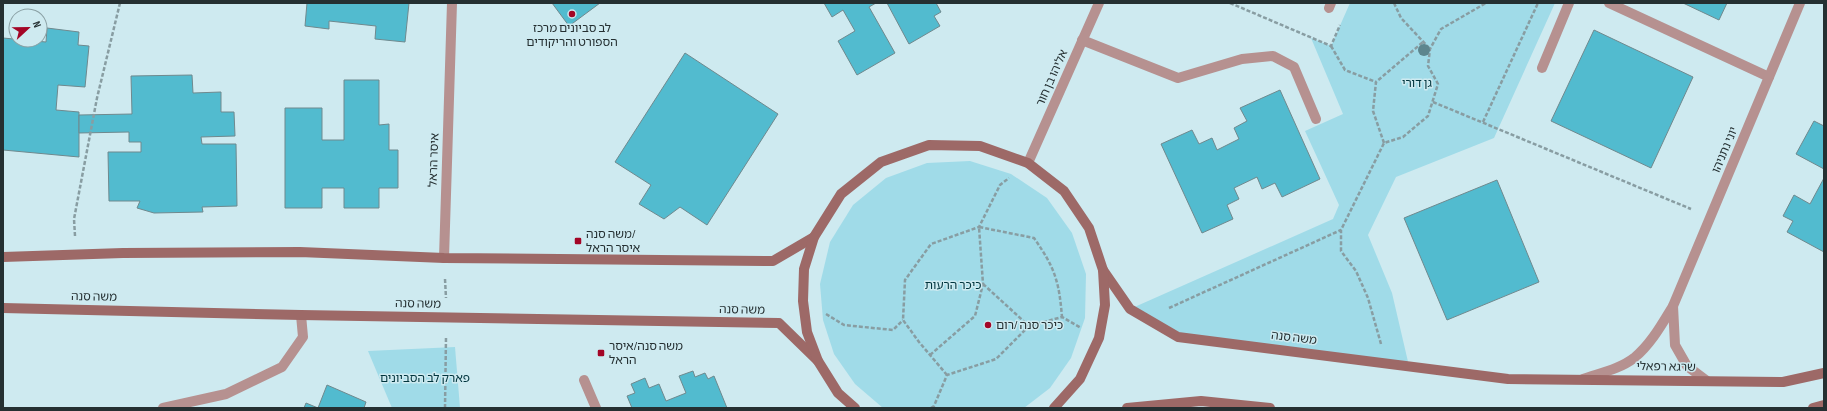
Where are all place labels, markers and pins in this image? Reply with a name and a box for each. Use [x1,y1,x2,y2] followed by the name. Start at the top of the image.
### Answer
[567,9,577,19] marker: לב סביונים מרכז הספורט והריקודים
[526,21,618,50] place label: לב סביונים מרכז הספורט והריקודים
[586,227,641,256] place label: משה סנה/ איסר הראל
[573,236,583,246] marker: משה סנה/ איסר הראל
[996,318,1063,333] place label: כיכר סנה /רום
[983,320,993,330] marker: כיכר סנה /רום
[609,339,683,368] place label: משה סנה/איסר הראל
[596,348,606,358] marker: משה סנה/איסר הראל

